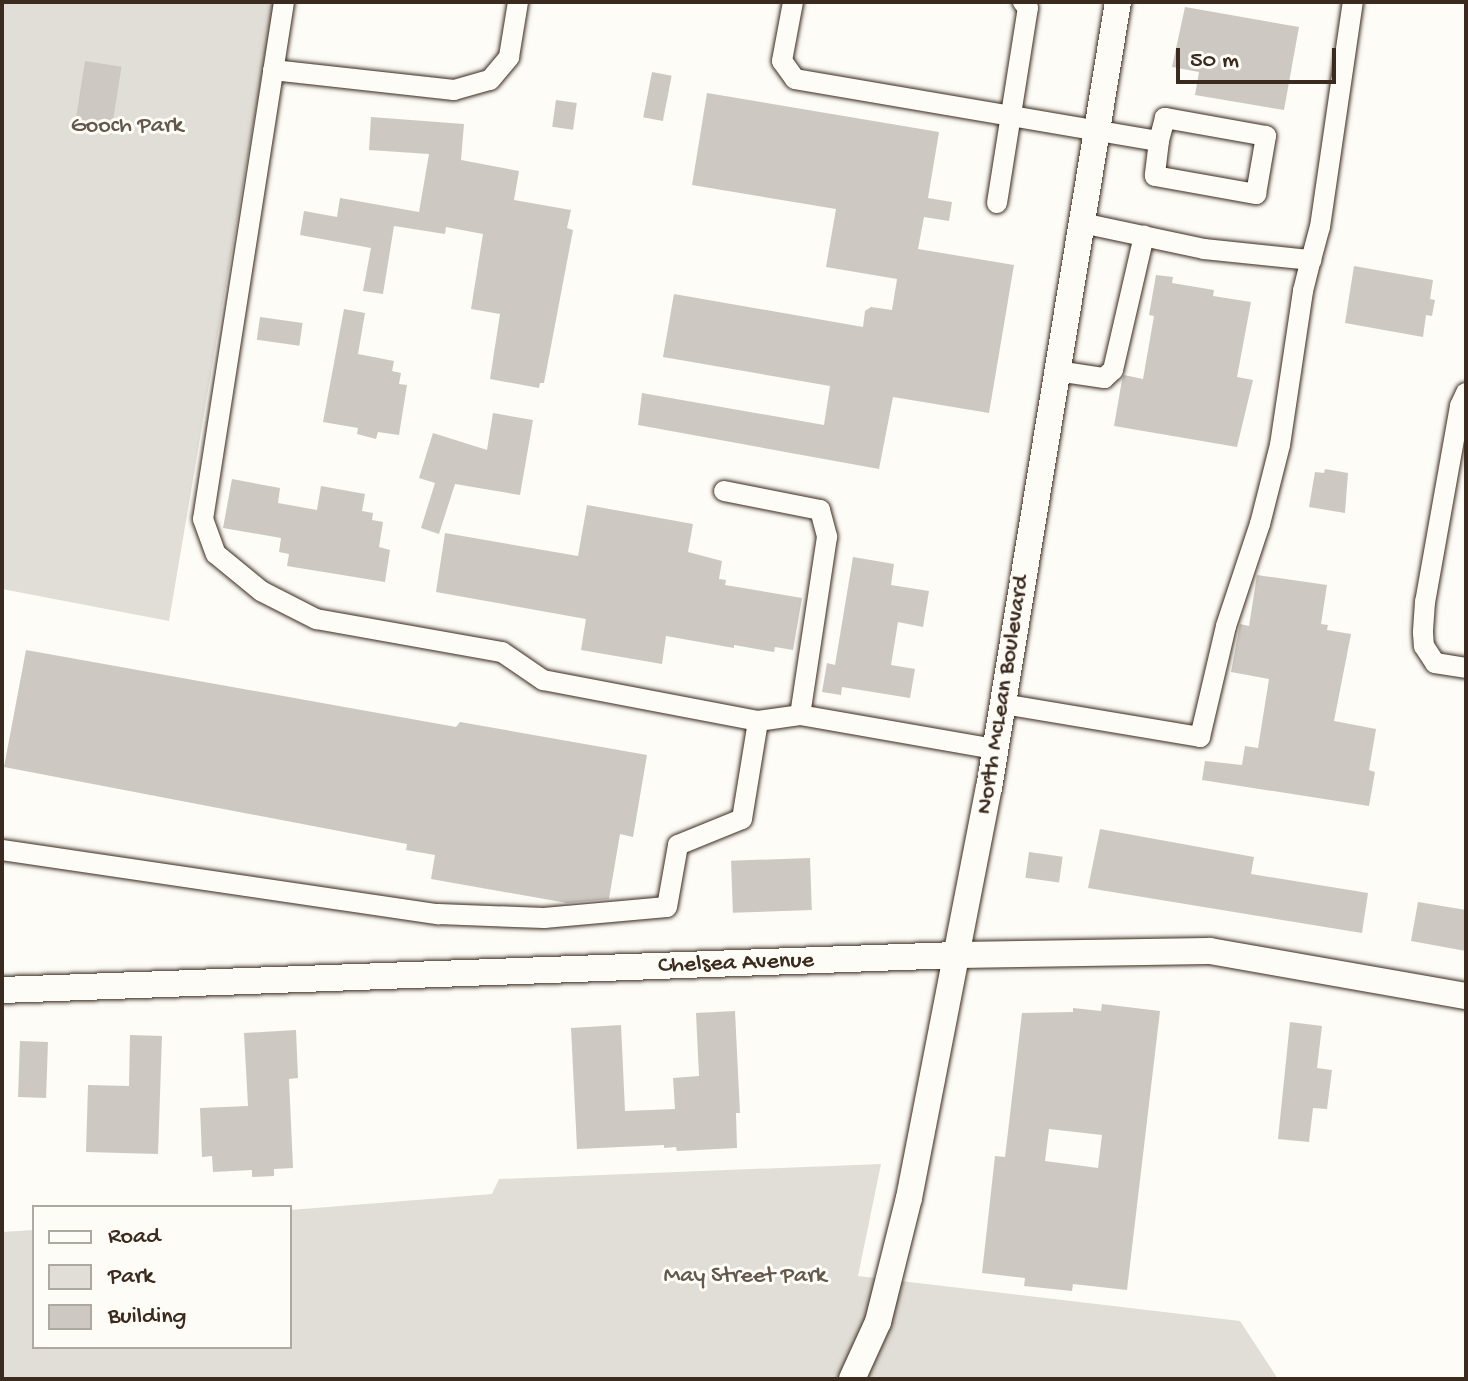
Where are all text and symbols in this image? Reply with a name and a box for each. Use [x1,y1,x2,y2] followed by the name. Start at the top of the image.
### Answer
[1180,32,1340,82] scale bar
[1190,47,1239,76] text: 50 m
[71,113,183,141] park label: Gooch Park
[971,573,1037,817] street label: North McLean Boulevard
[658,947,814,981] street label: Chelsea Avenue
[32,1205,292,1349] legend
[108,1223,160,1252] text: Road
[108,1263,154,1292] text: Park
[664,1263,826,1291] park label: May Street Park
[108,1303,186,1332] text: Building

